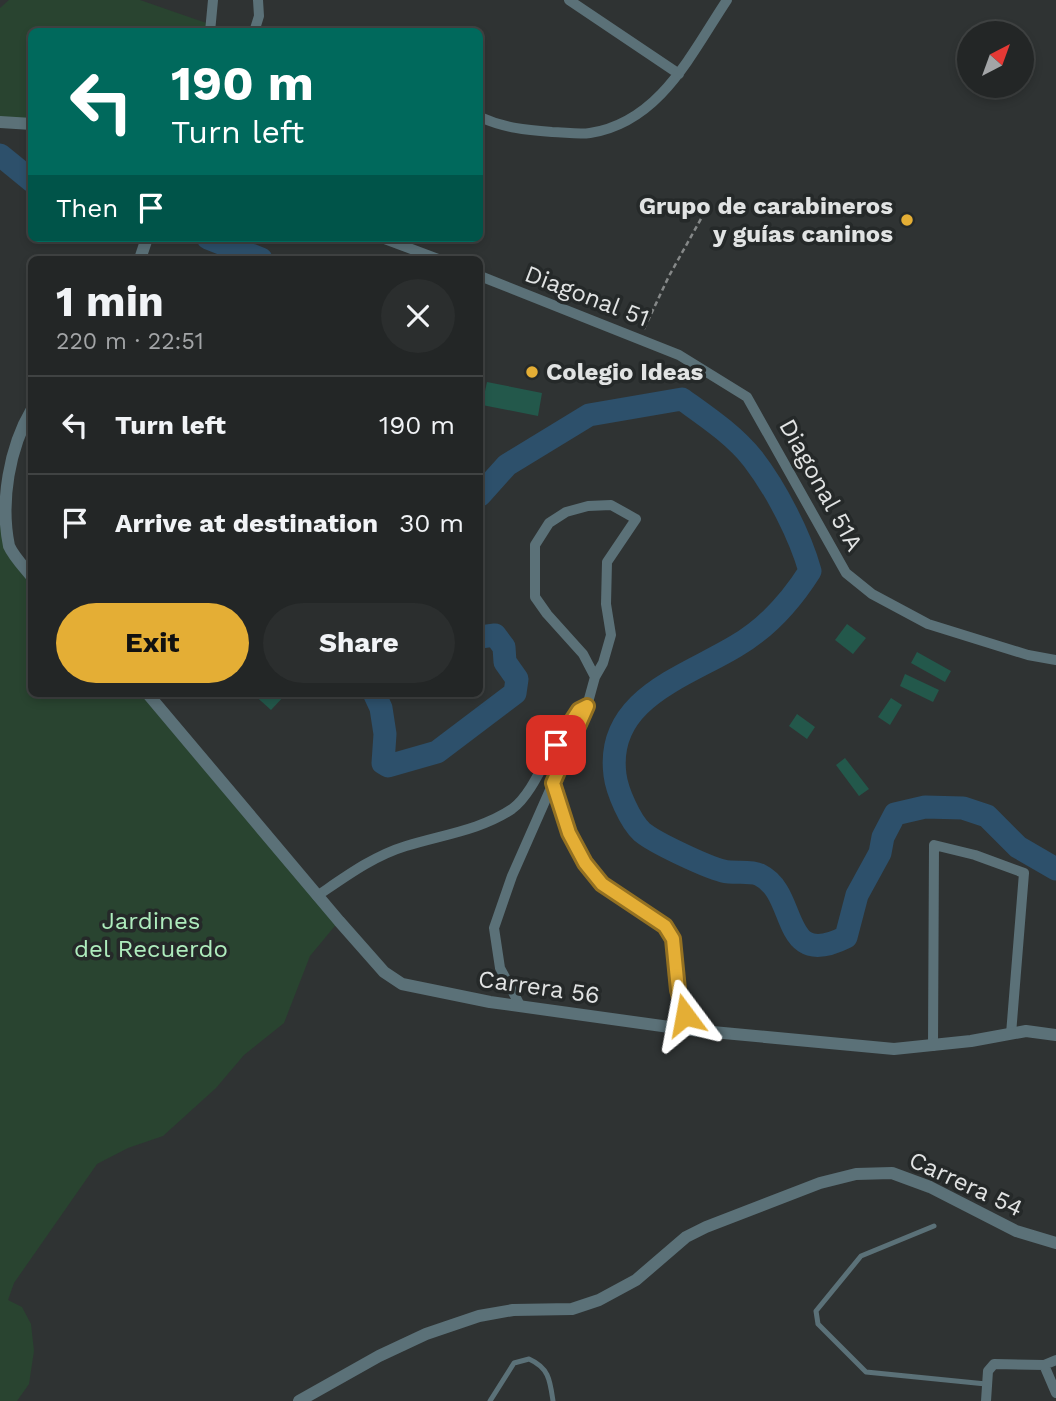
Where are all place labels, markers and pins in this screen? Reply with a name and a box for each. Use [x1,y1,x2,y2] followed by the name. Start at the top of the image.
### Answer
[639,192,893,248] place label: Grupo de carabineros y guías caninos
[899,212,915,228] marker: Grupo de carabineros y guías caninos
[546,358,704,386] place label: Colegio Ideas
[524,364,540,380] marker: Colegio Ideas
[526,715,586,775] pin

